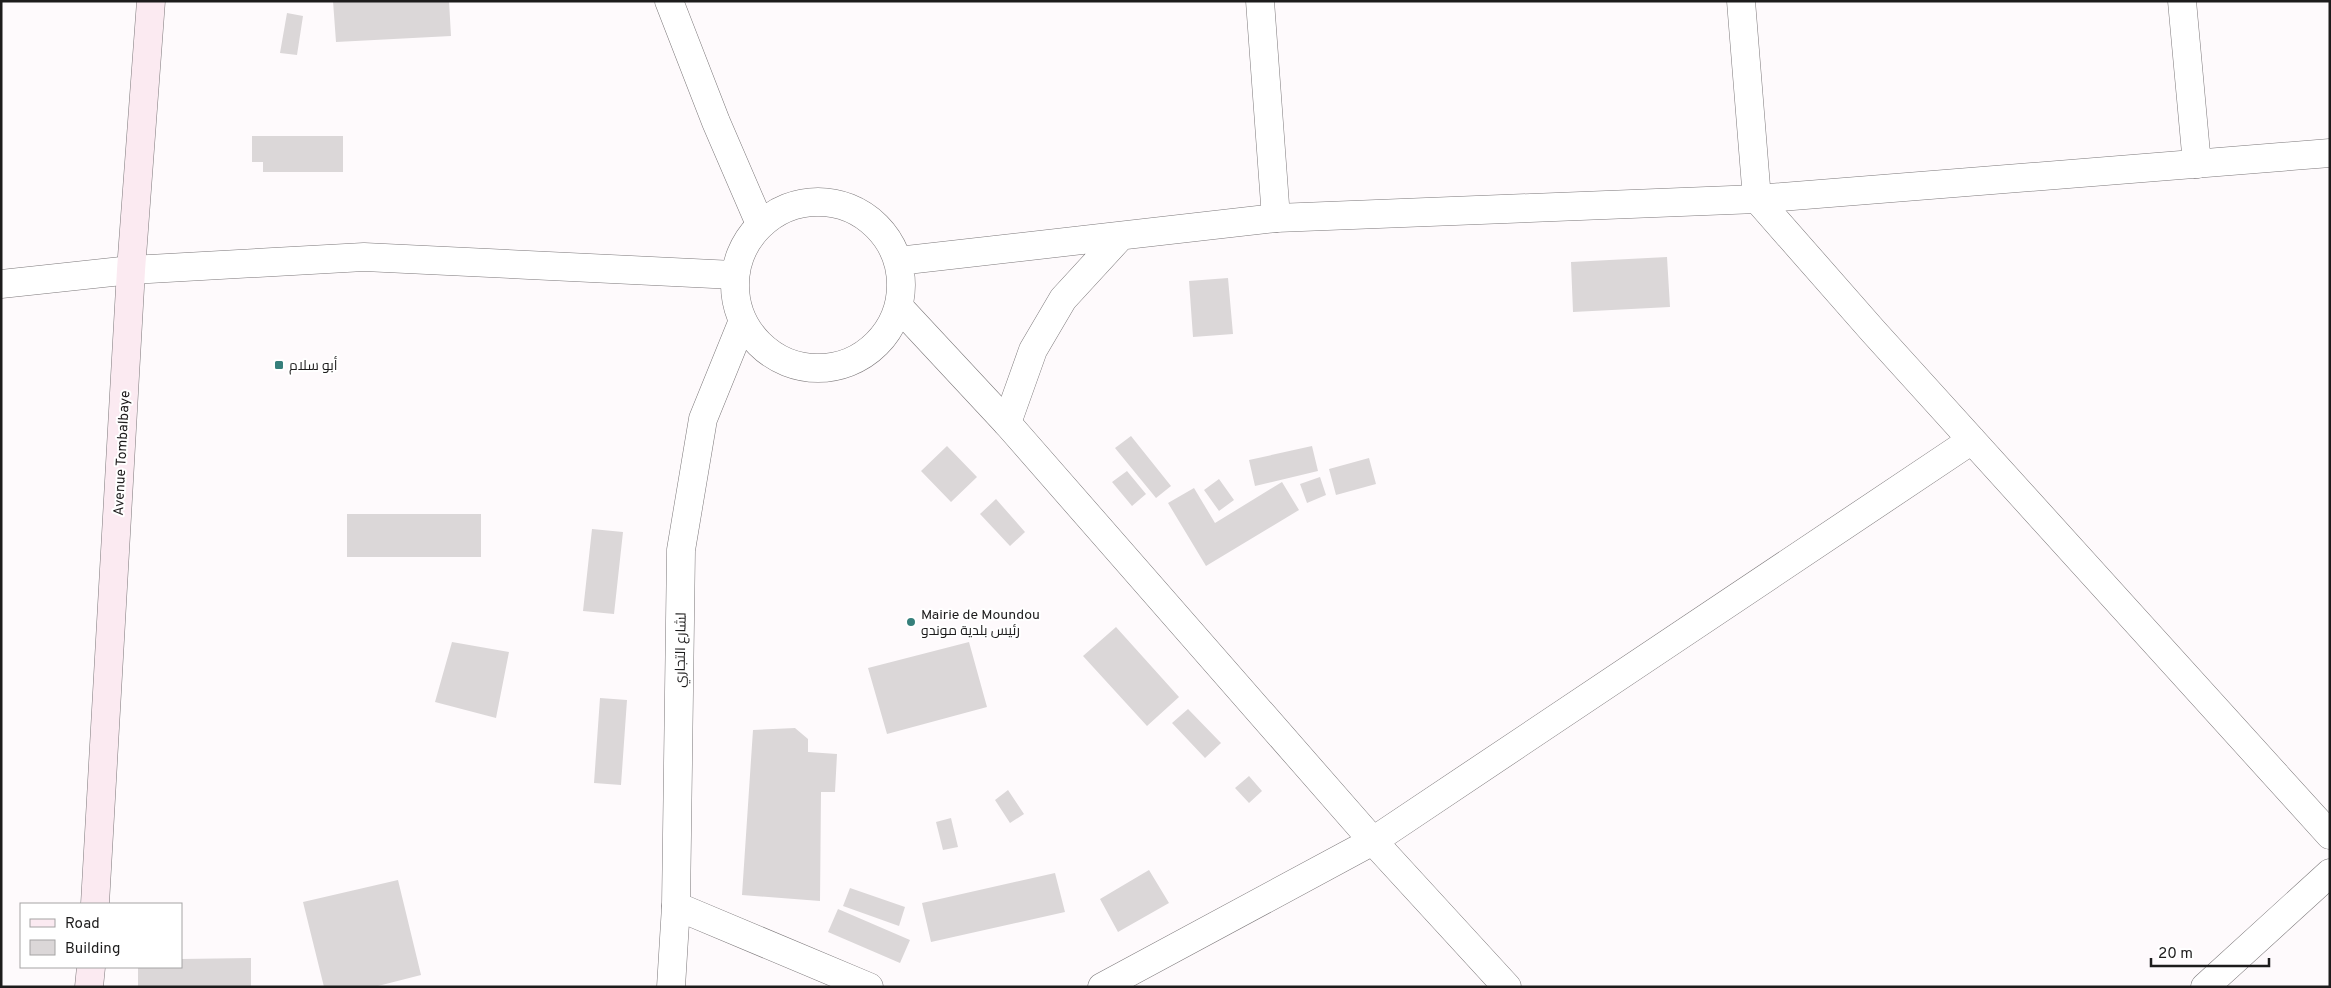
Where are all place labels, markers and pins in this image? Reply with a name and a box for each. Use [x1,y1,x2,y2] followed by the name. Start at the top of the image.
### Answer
[289,356,338,375] place label: أبو سلام
[273,359,285,371] marker: أبو سلام
[921,607,1040,640] place label: Mairie de Moundou رئيس بلدية موندو
[905,616,917,628] marker: Mairie de Moundou رئيس بلدية موندو

